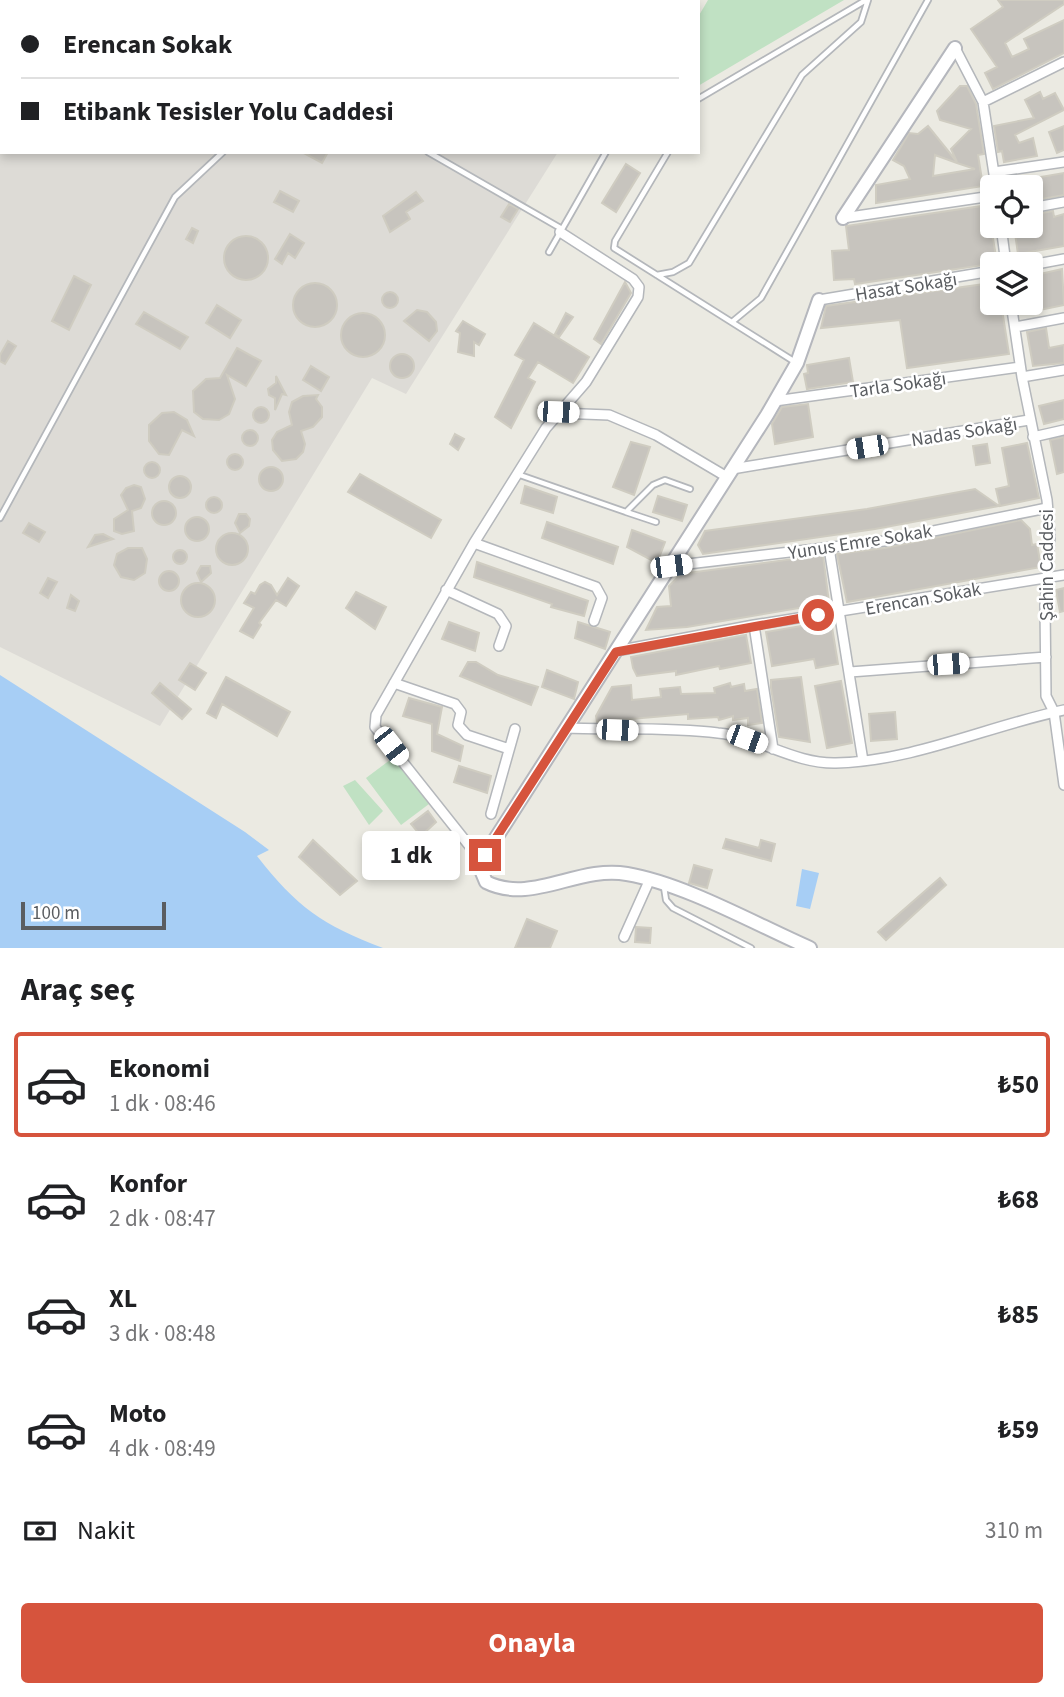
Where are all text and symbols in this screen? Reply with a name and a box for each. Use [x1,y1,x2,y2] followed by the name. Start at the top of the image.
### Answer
[63,26,232,63] text: Erencan Sokak
[63,93,394,130] text: Etibank Tesisler Yolu Caddesi
[980,175,1043,315] map controls
[980,175,1043,238] button: locate
[980,252,1043,315] button: layers
[853,266,959,309] street label: Hasat Sokağı
[848,365,948,406] street label: Tarla Sokağı
[537,401,580,423] car
[909,411,1019,454] street label: Nadas Sokağı
[845,433,890,461] car
[1034,509,1061,621] street label: Şahin Caddesi
[785,518,935,567] street label: Yunus Emre Sokak
[649,553,694,579] car
[863,576,984,623] street label: Erencan Sokak
[802,599,834,631] route start
[927,652,970,676] car
[596,719,639,741] car
[724,722,771,756] car
[370,723,413,769] car
[363,830,461,880] callout: 1 dk
[390,839,432,872] text: 1 dk
[469,839,501,871] route end
[21,899,166,931] scale bar
[32,900,80,927] text: 100 m
[21,967,135,1013] text: Araç seç
[109,1050,210,1087] text: Ekonomi
[25,1053,88,1116] icon: car
[998,1066,1039,1103] text: ₺50
[109,1087,216,1120] text: 1 dk · 08:46
[109,1165,187,1202] text: Konfor
[25,1168,88,1231] icon: car
[998,1181,1039,1218] text: ₺68
[109,1202,216,1235] text: 2 dk · 08:47
[109,1280,137,1317] text: XL
[25,1283,88,1346] icon: car
[998,1296,1039,1333] text: ₺85
[109,1317,216,1350] text: 3 dk · 08:48
[109,1395,166,1432] text: Moto
[25,1398,88,1461] icon: car
[998,1411,1039,1448] text: ₺59
[109,1432,216,1465] text: 4 dk · 08:49
[21,1512,59,1550] icon: cash
[77,1512,135,1549] text: Nakit
[985,1514,1043,1547] text: 310 m
[21,1603,1043,1683] button: Onayla

